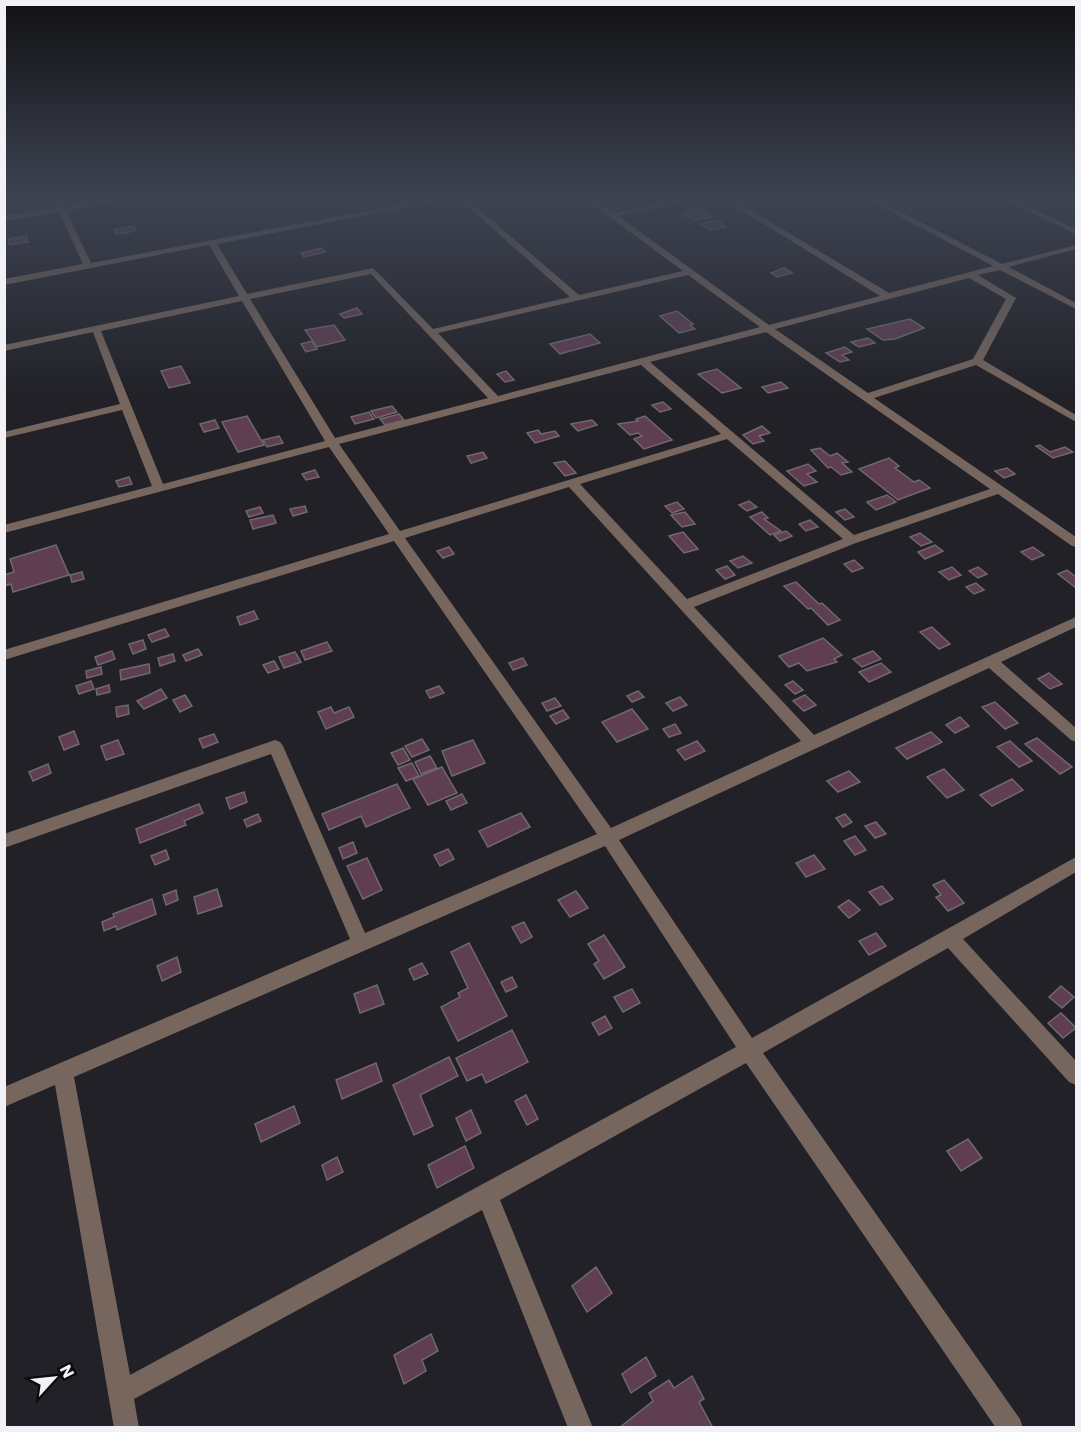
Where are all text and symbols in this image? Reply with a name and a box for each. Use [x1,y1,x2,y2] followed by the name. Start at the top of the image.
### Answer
[24,1348,84,1408] north arrow
[54,1361,80,1382] text: N

